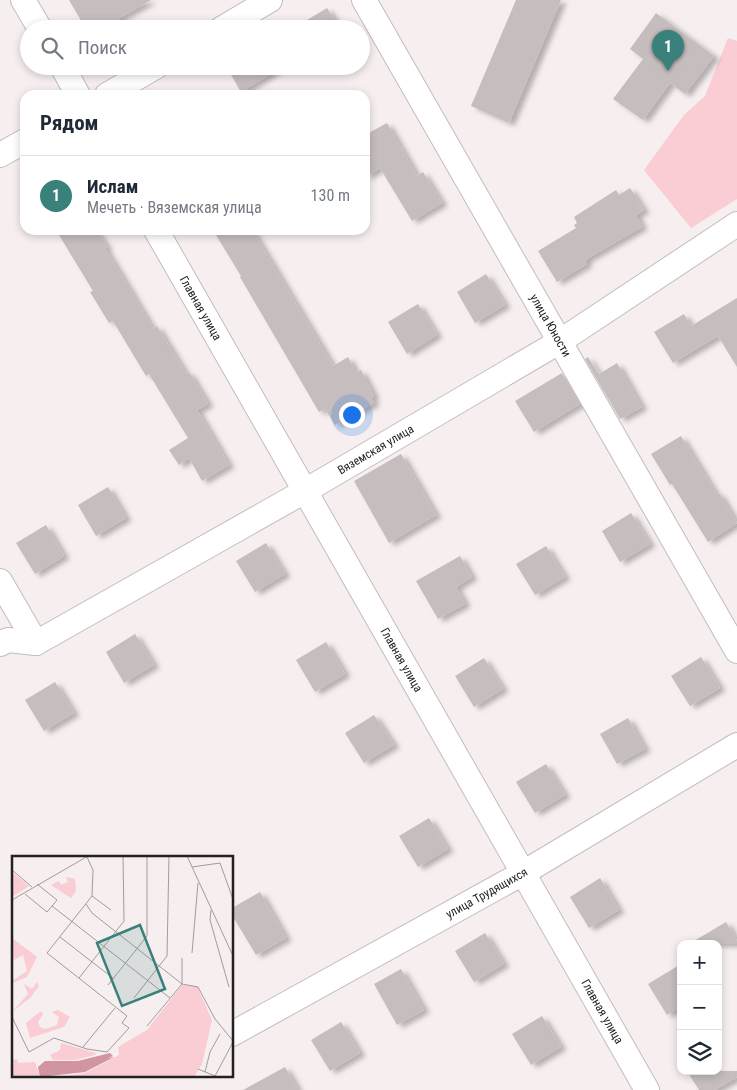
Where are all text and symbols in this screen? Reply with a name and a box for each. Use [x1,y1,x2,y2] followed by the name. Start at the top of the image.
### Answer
[20,20,370,75] search box
[652,30,684,71] pin: 1
[38,34,66,62] icon: search
[78,36,127,59] text: Поиск
[40,111,99,135] text: Рядом
[87,175,138,198] text: Ислам
[52,186,60,205] text: 1
[311,186,350,205] text: 130 m
[87,198,262,217] text: Мечеть · Вяземская улица
[177,273,225,343] street label: Главная улица
[527,292,574,359] street label: улица Юности
[339,402,365,428] your location
[335,422,416,477] street label: Вяземская улица
[378,625,425,695] street label: Главная улица
[12,856,234,1078] inset map
[443,865,530,921] street label: улица Трудящихся
[677,940,722,1075] map controls
[677,940,722,985] button: +
[578,977,626,1046] street label: Главная улица
[677,985,722,1030] button: −
[677,1030,722,1075] button: layers

